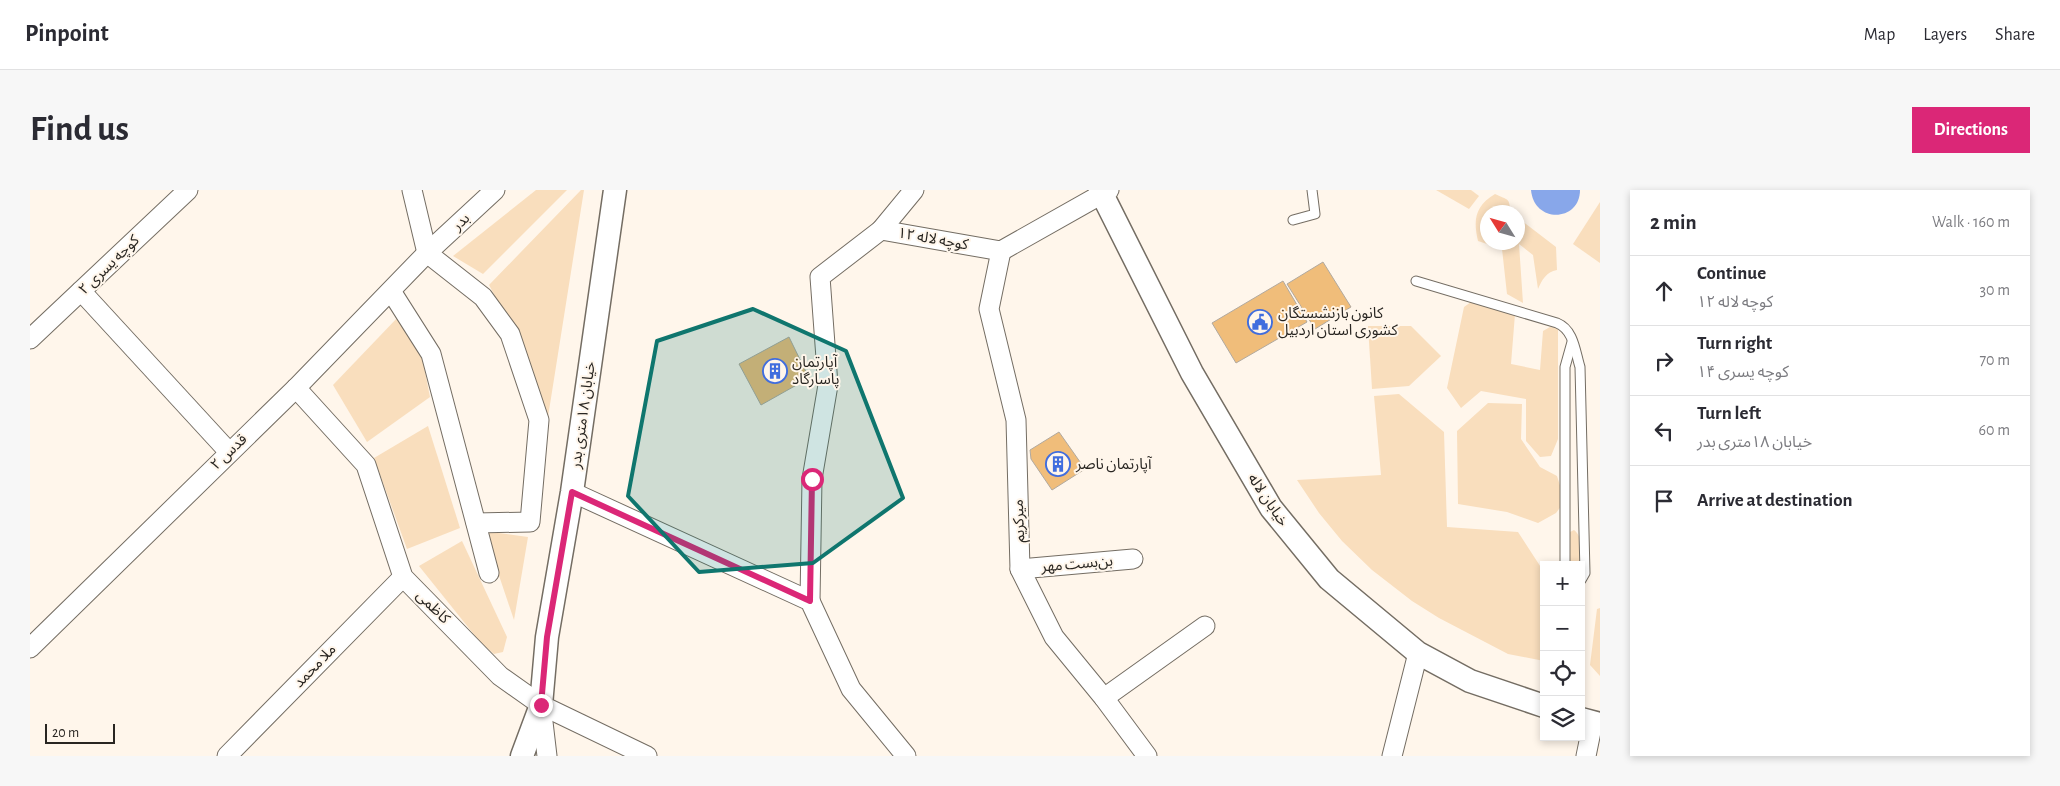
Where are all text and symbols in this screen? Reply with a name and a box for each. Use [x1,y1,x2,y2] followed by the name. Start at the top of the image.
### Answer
[25,22,109,46] text: Pinpoint
[1864,26,1895,44] text: Map
[1923,26,1967,44] text: Layers
[1995,26,2035,44] text: Share
[1912,107,2030,153] button: Directions
[30,112,129,147] text: Find us
[1480,205,1525,250] north arrow
[449,211,473,235] street label: بدر
[1650,212,1697,233] text: 2 min
[1932,214,2010,230] text: Walk · 160 m
[896,225,970,255] street label: کوچه لاله ۱۲
[76,232,144,299] street label: کوچه یسری ۲
[1697,264,1766,283] text: Continue
[1650,277,1678,305] icon: ahead
[1980,282,2010,298] text: 30 m
[1697,294,1773,310] text: کوچه لاله ۱۲
[1278,305,1399,339] place label: کانون بازنشستگان کشوری استان اردبیل
[1247,309,1273,335] public building icon: کانون بازنشستگان کشوری استان اردبیل
[1697,334,1772,353] text: Turn right
[1650,347,1678,375] icon: right
[1979,352,2010,368] text: 70 m
[792,354,840,389] place label: آپارتمان پاسارگاد
[762,358,788,384] building icon: آپارتمان پاسارگاد
[568,360,599,471] street label: خیابان ۱۸متری بدر
[1697,364,1789,380] text: کوچه یسری ۱۴
[1697,404,1761,423] text: Turn left
[1650,417,1678,445] icon: left
[1979,422,2010,438] text: 60 m
[208,431,251,473] street label: قدس ۲
[1697,434,1812,450] text: خیابان ۱۸متری بدر
[1045,451,1071,477] building icon: آپارتمان ناصر
[1075,456,1152,474] place label: آپارتمان ناصر
[801,468,824,491] route start
[1244,471,1291,530] street label: خیابان لاله
[1650,487,1678,515] icon: arrive
[1697,491,1853,510] text: Arrive at destination
[1011,499,1030,543] street label: میرکریم
[1039,553,1114,576] street label: بن‌بست مهر
[1540,561,1585,741] map controls
[1540,561,1585,606] button: +
[413,587,453,628] street label: کاظمی
[1540,606,1585,651] button: −
[291,642,339,690] street label: ملا محمد
[1540,651,1585,696] button: locate
[530,694,553,717] route end
[1540,696,1585,741] button: layers
[45,721,115,744] scale bar
[52,726,79,740] text: 20 m

